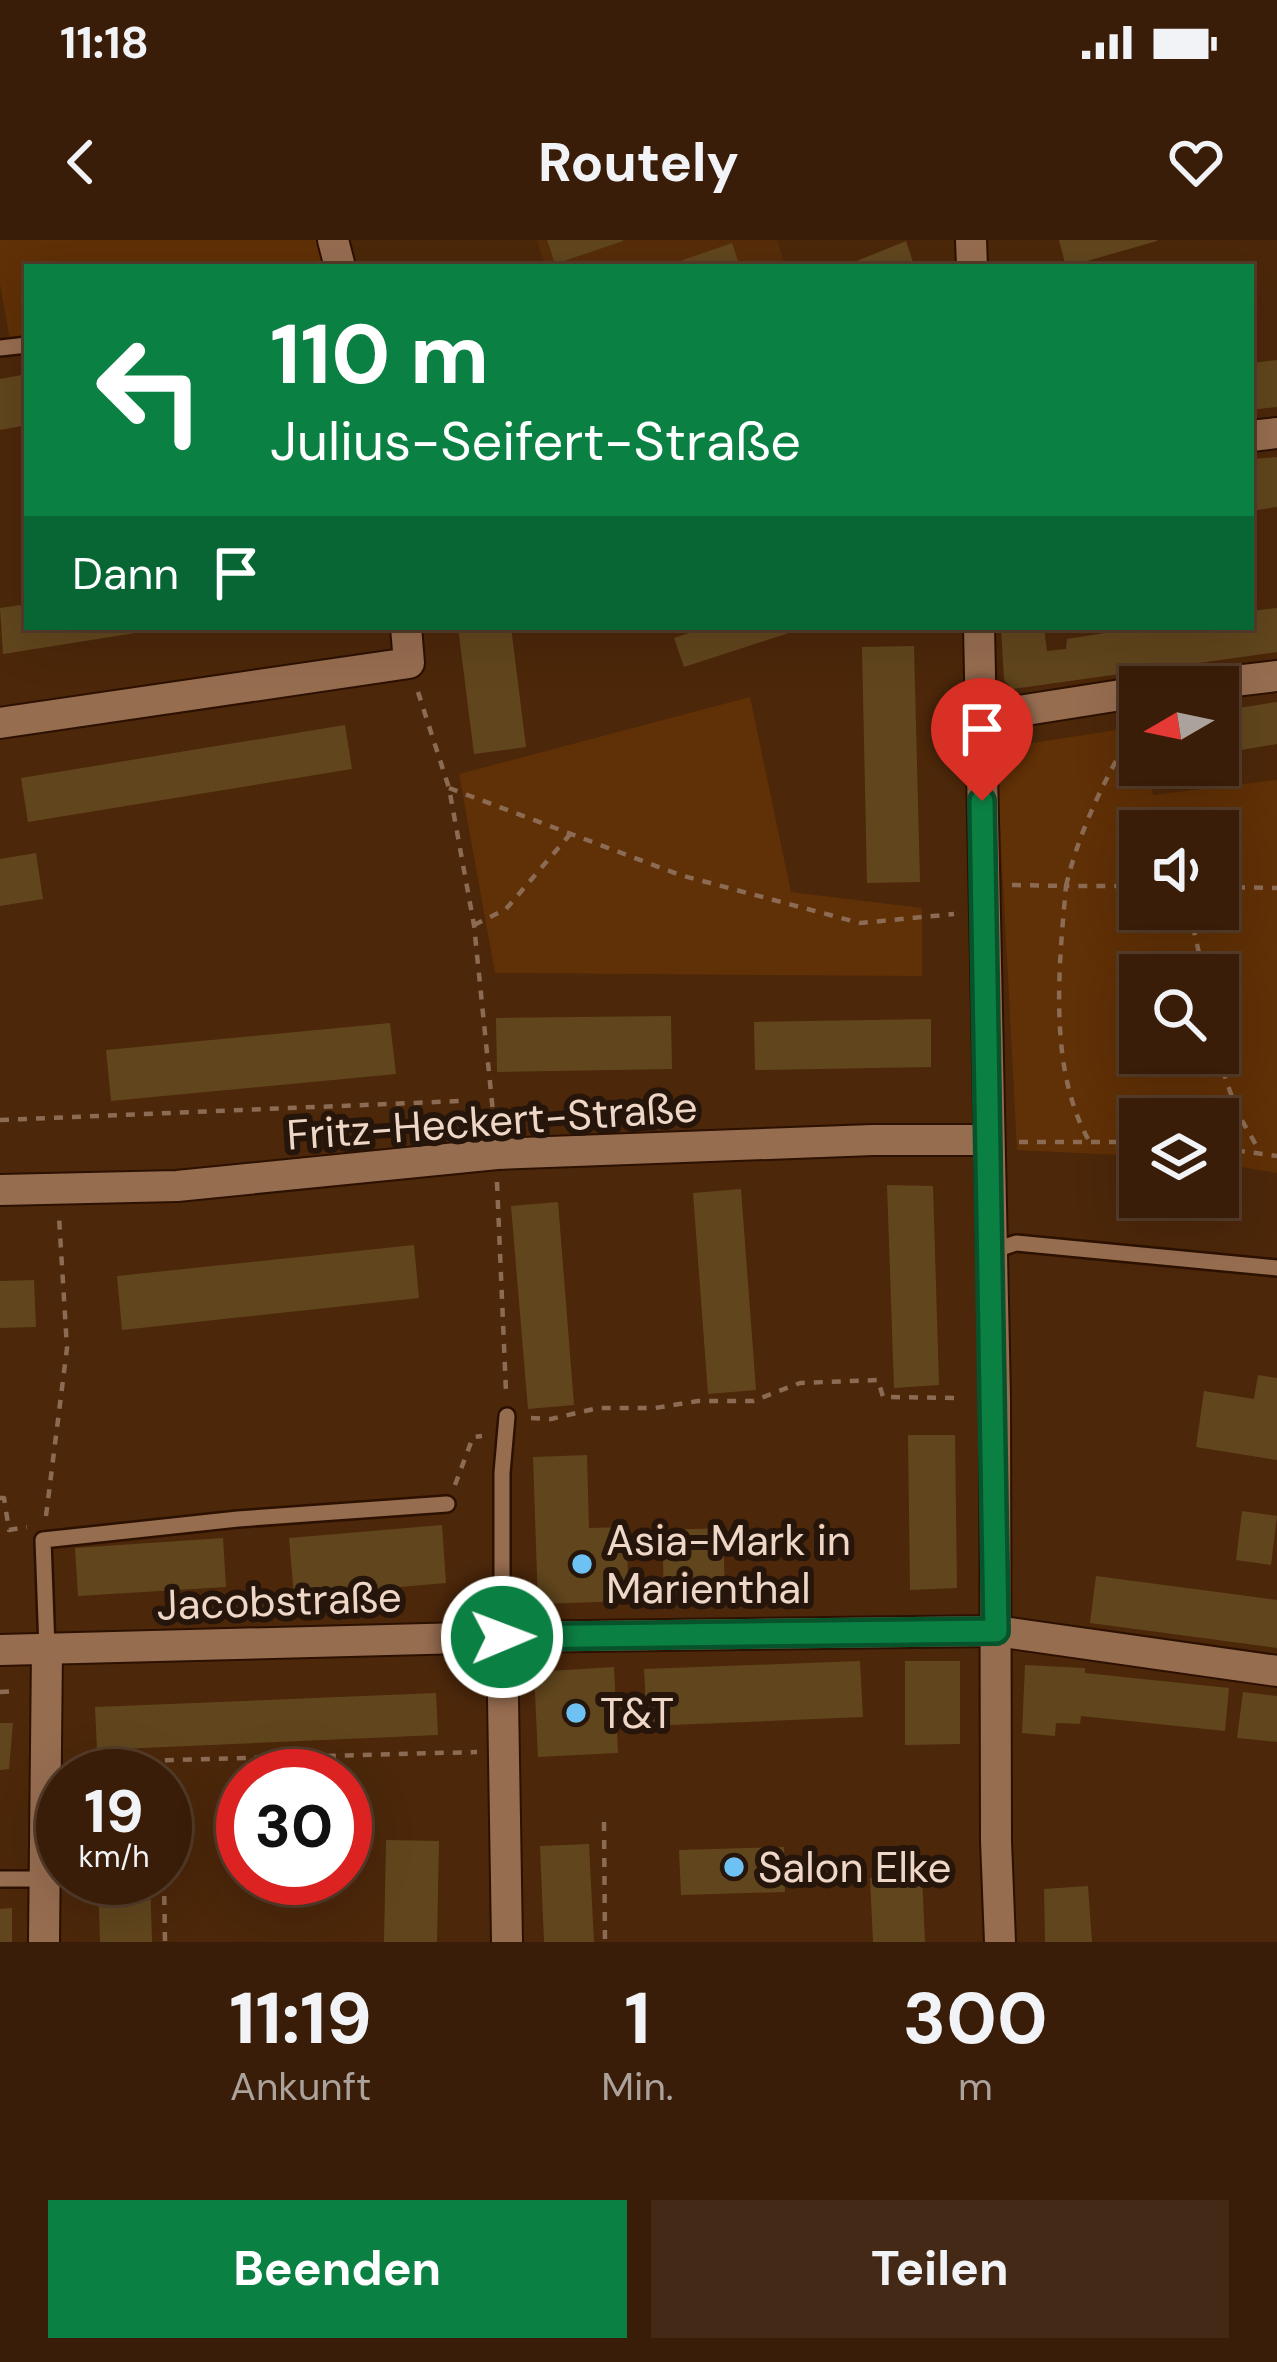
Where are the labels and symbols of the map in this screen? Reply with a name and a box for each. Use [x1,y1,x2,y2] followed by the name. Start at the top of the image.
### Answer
[1119,666,1239,786] north arrow
[931,678,1033,801] pin
[285,1079,699,1163] street label: Fritz-Heckert-Straße
[606,1513,851,1616] place label: Asia-Mark in Marienthal
[569,1551,595,1577] marker: Asia-Mark in Marienthal
[156,1569,402,1633] street label: Jacobstraße
[439,1574,565,1700] position arrow
[600,1686,674,1741] place label: T&T
[563,1700,589,1726] marker: T&T
[216,1749,372,1905] speed limit sign: 30
[758,1840,951,1895] place label: Salon Elke
[721,1854,747,1880] marker: Salon Elke

